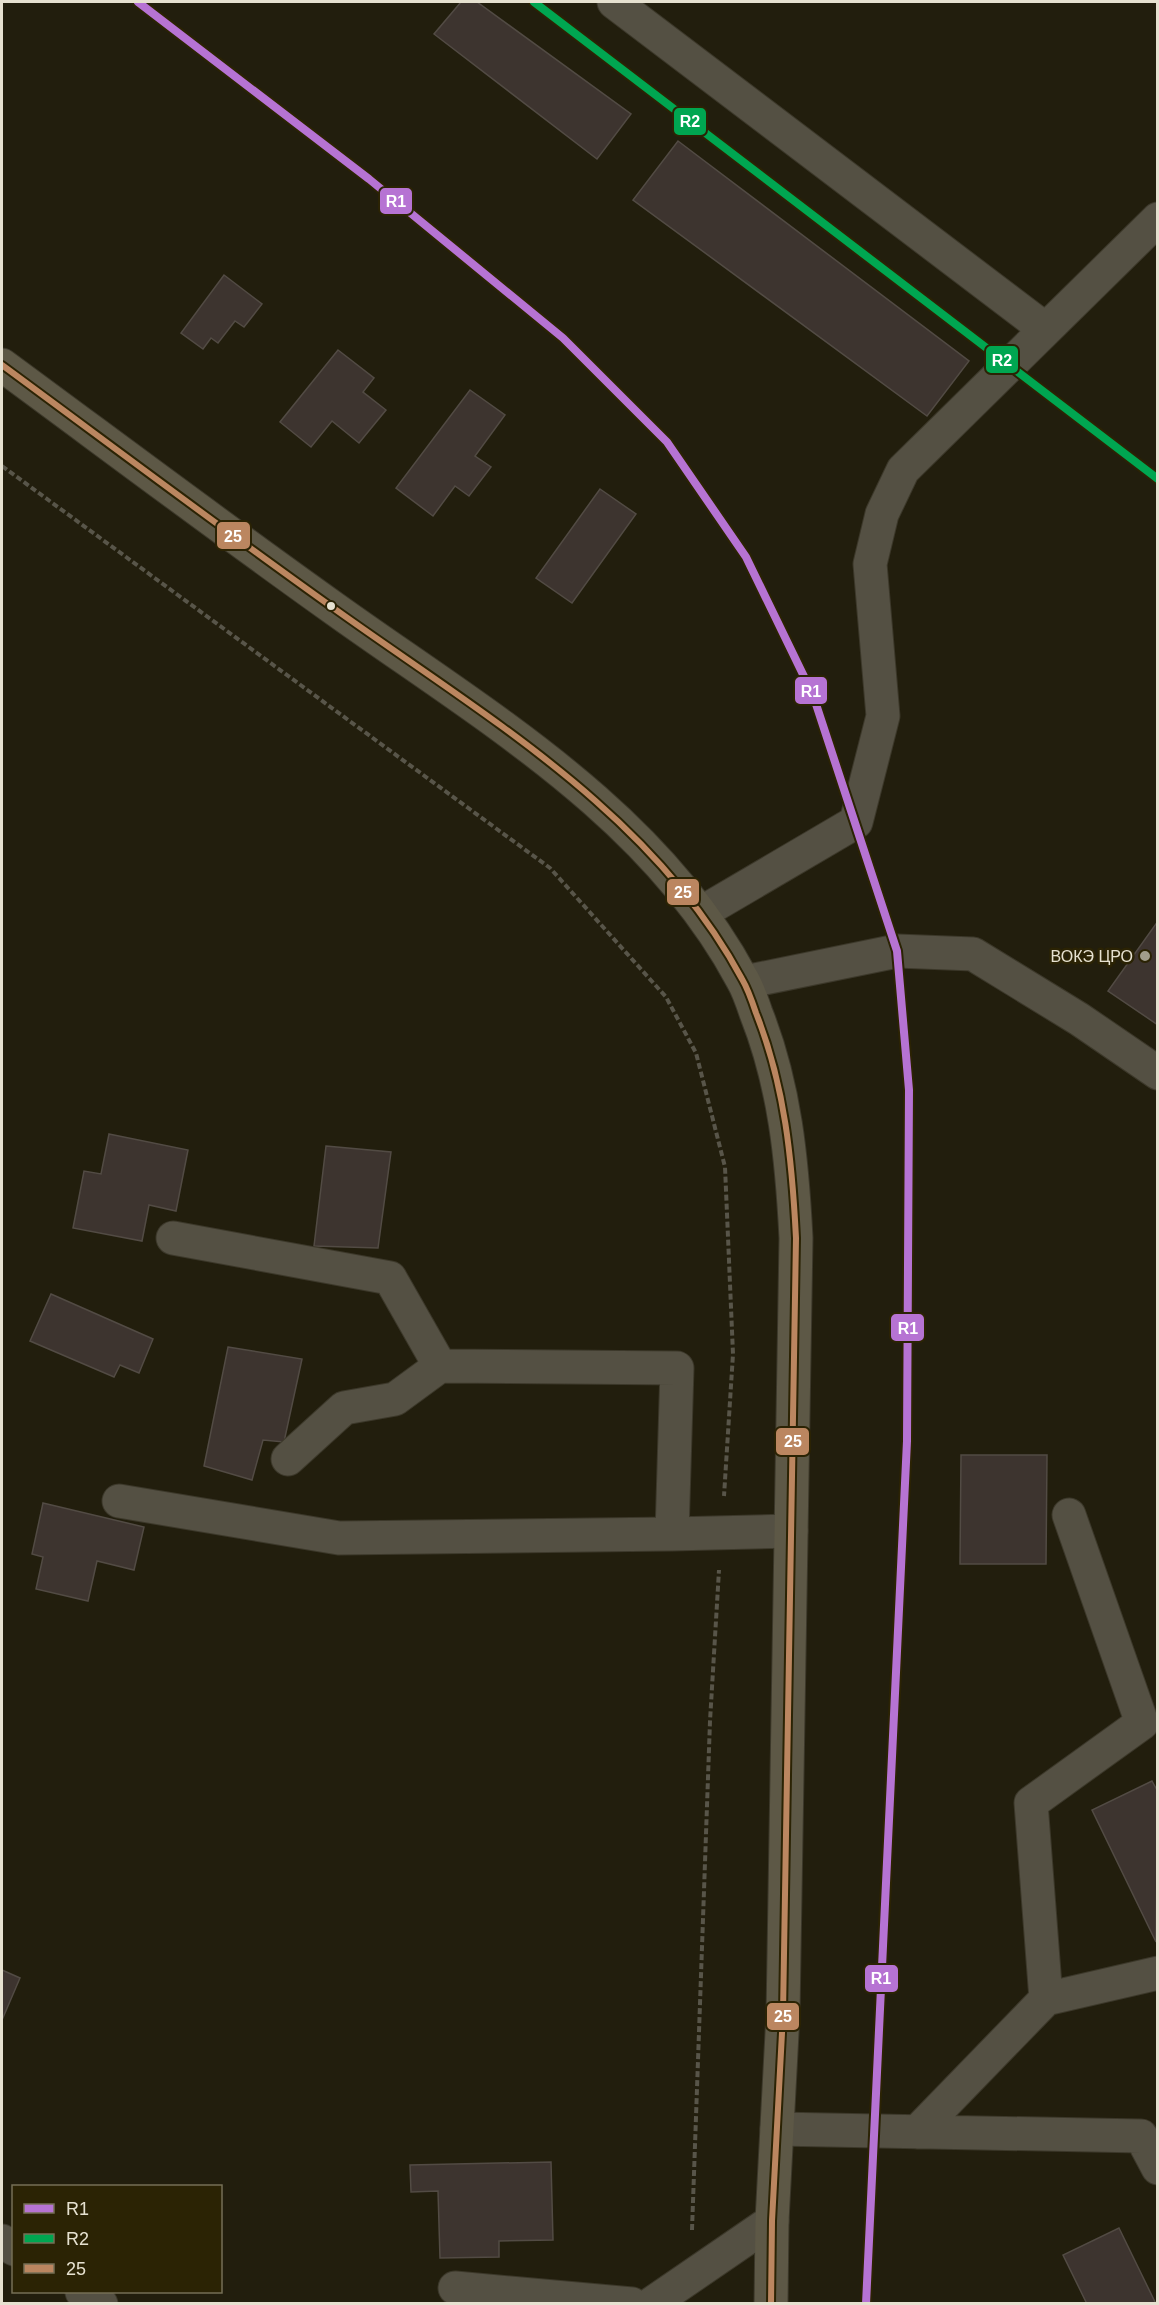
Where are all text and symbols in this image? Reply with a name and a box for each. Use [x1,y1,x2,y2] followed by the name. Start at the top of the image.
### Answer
[673,107,707,136] line badge: R2
[680,113,700,130] text: R2
[379,187,413,215] line badge: R1
[386,193,406,210] text: R1
[985,345,1019,374] line badge: R2
[992,352,1012,369] text: R2
[216,521,251,550] line badge: 25
[224,528,242,545] text: 25
[325,600,337,612] unlabelled marker
[794,676,828,705] line badge: R1
[801,683,821,700] text: R1
[666,878,700,906] line badge: 25
[674,884,692,901] text: 25
[1051,948,1133,965] place label: ВОКЭ ЦРО
[1138,949,1152,963] marker: ВОКЭ ЦРО
[890,1313,925,1342] line badge: R1
[898,1320,918,1337] text: R1
[775,1427,810,1456] line badge: 25
[784,1433,802,1450] text: 25
[864,1964,899,1993] line badge: R1
[871,1970,891,1987] text: R1
[766,2002,800,2031] line badge: 25
[774,2008,792,2025] text: 25
[12,2185,222,2293] legend
[66,2199,89,2219] text: R1
[66,2229,89,2249] text: R2
[66,2259,86,2279] text: 25

